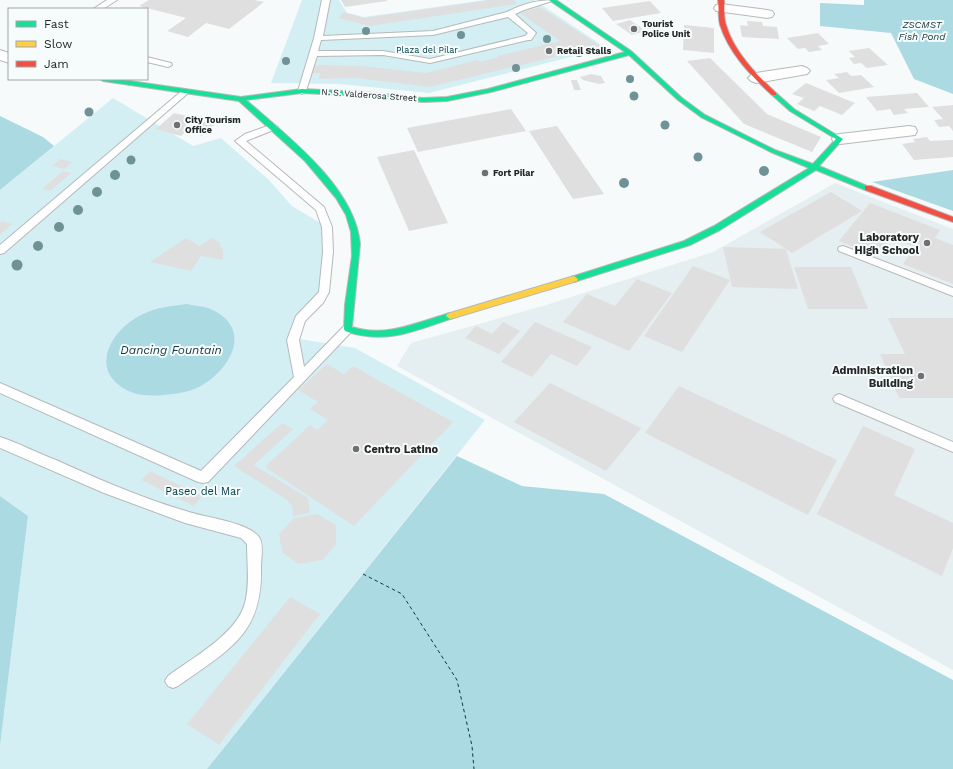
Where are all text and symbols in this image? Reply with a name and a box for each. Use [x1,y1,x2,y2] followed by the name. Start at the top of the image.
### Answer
[8,8,148,80] legend
[44,17,69,31] text: Fast
[642,19,690,39] place label: Tourist Police Unit
[899,19,946,42] water label: ZSCMST Fish Pond
[629,24,639,34] marker: Tourist Police Unit
[44,37,72,51] text: Slow
[396,45,458,55] park label: Plaza del Pilar
[544,46,554,56] marker: Retail Stalls
[557,46,611,56] place label: Retail Stalls
[44,57,69,71] text: Jam
[321,87,417,103] street label: N. S. Valderosa Street
[185,115,241,135] place label: City Tourism Office
[172,120,182,130] marker: City Tourism Office
[480,168,490,178] marker: Fort Pilar
[493,168,535,178] place label: Fort Pilar
[855,231,920,257] place label: Laboratory High School
[922,238,932,248] marker: Laboratory High School
[120,343,222,357] water label: Dancing Fountain
[832,364,914,390] place label: Administration Building
[916,371,926,381] marker: Administration Building
[364,443,438,456] place label: Centro Latino
[351,444,361,454] marker: Centro Latino
[165,485,241,498] park label: Paseo del Mar

